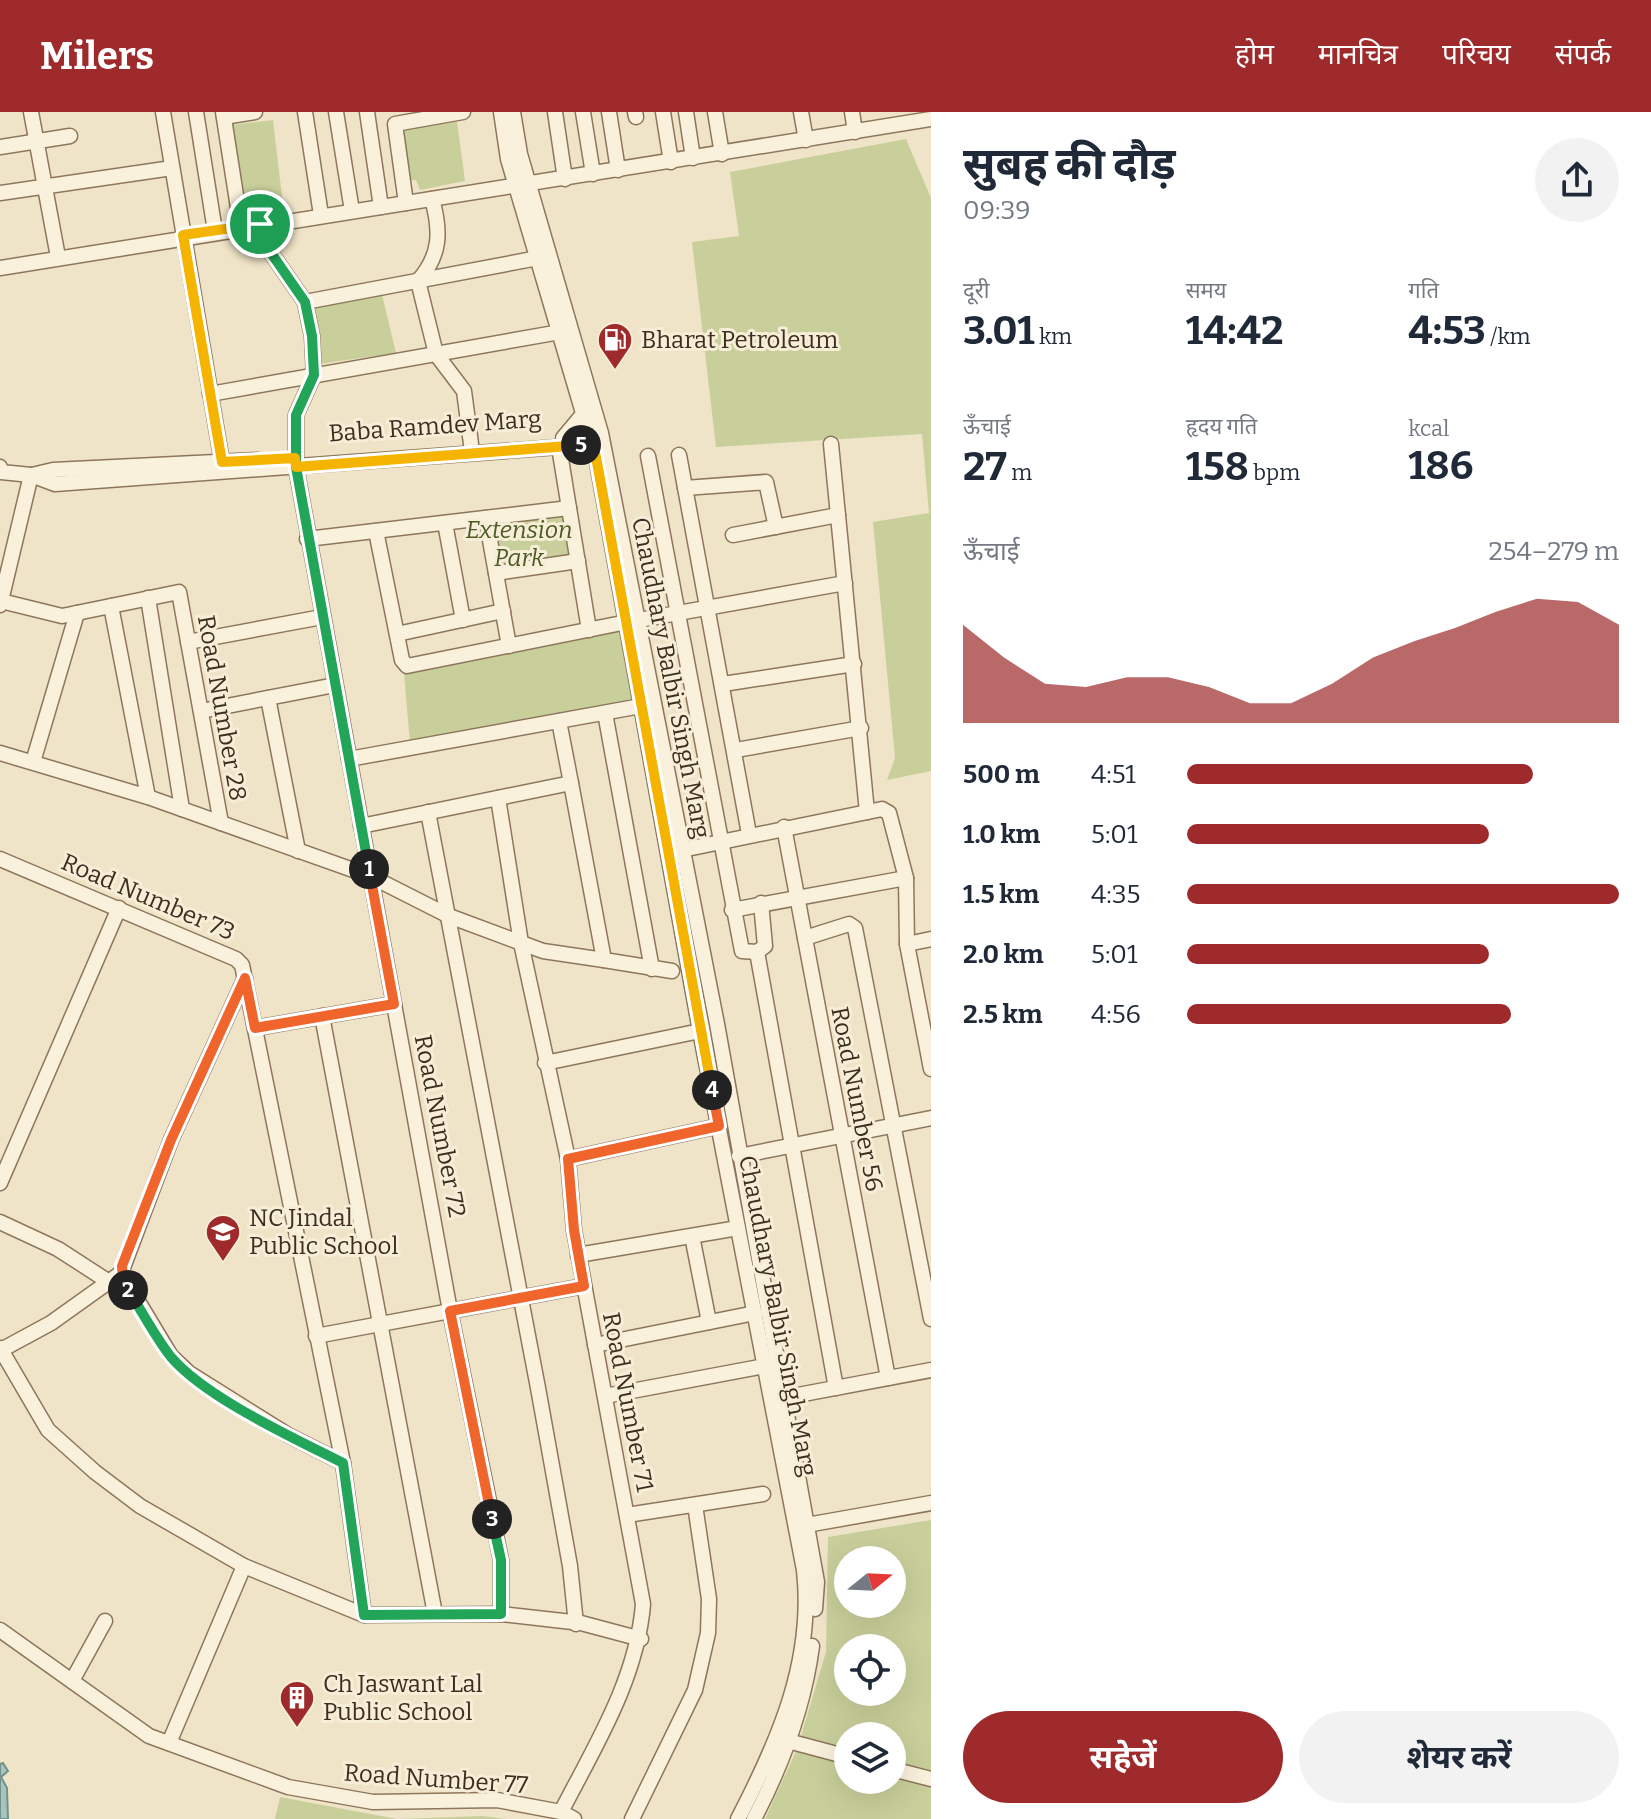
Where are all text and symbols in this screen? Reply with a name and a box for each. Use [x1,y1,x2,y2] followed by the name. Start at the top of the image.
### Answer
[40,33,154,79] text: Milers
[1235,38,1274,71] text: होम
[1318,38,1398,71] text: मानचित्र
[1442,38,1511,71] text: परिचय
[1555,38,1611,71] text: संपर्क
[963,138,1176,191] text: सुबह की दौड़
[1535,138,1619,222] button: share
[226,190,294,258] pin
[963,195,1030,226] text: 09:39
[238,202,282,246] icon: arrive
[963,277,989,304] text: दूरी
[1186,277,1226,304] text: समय
[1408,277,1439,304] text: गति
[963,307,1035,355] text: 3.01
[1186,307,1284,355] text: 14:42
[1408,307,1486,355] text: 4:53
[596,321,634,371] fuel station icon: Bharat Petroleum
[1035,323,1072,350] text: km
[1486,323,1531,350] text: /km
[641,326,838,354] place label: Bharat Petroleum
[328,405,542,447] street label: Baba Ramdev Marg
[963,413,1011,440] text: ऊँचाई
[1186,413,1257,440] text: हृदय गति
[1408,415,1449,442] text: kcal
[561,425,601,465] pin: 5
[575,431,587,458] text: 5
[1408,442,1473,490] text: 186
[963,443,1007,491] text: 27
[1186,443,1249,491] text: 158
[1007,459,1032,486] text: m
[1249,459,1300,486] text: bpm
[626,515,716,841] street label: Chaudhary Balbir Singh Marg
[465,516,573,572] park label: Extension Park
[963,536,1019,567] text: ऊँचाई
[1488,536,1619,567] text: 254–279 m
[192,613,252,803] street label: Road Number 28
[963,759,1040,790] text: 500 m
[1091,759,1136,790] text: 4:51
[963,819,1040,850] text: 1.0 km
[1091,819,1138,850] text: 5:01
[57,848,239,946] street label: Road Number 73
[349,849,389,889] pin: 1
[364,855,374,882] text: 1
[963,879,1039,910] text: 1.5 km
[1091,879,1140,910] text: 4:35
[963,939,1044,970] text: 2.0 km
[1091,939,1138,970] text: 5:01
[963,999,1043,1030] text: 2.5 km
[1091,999,1141,1030] text: 4:56
[825,1004,889,1194] street label: Road Number 56
[409,1032,471,1220] street label: Road Number 72
[692,1070,732,1110] pin: 4
[705,1076,719,1103] text: 4
[733,1153,823,1479] street label: Chaudhary Balbir Singh Marg
[249,1204,398,1260] place label: NC Jindal Public School
[204,1213,242,1263] school or university icon: NC Jindal Public School
[108,1270,148,1310] pin: 2
[122,1276,134,1303] text: 2
[597,1310,659,1494] street label: Road Number 71
[472,1499,512,1539] pin: 3
[486,1505,498,1532] text: 3
[834,1546,906,1618] north arrow
[834,1546,906,1794] map controls
[834,1634,906,1706] button: locate
[323,1670,483,1726] place label: Ch Jaswant Lal Public School
[278,1679,316,1729] building icon: Ch Jaswant Lal Public School
[963,1711,1283,1803] button: सहेजें
[1299,1711,1619,1803] button: शेयर करें
[834,1722,906,1794] button: layers
[343,1759,529,1799] street label: Road Number 77

